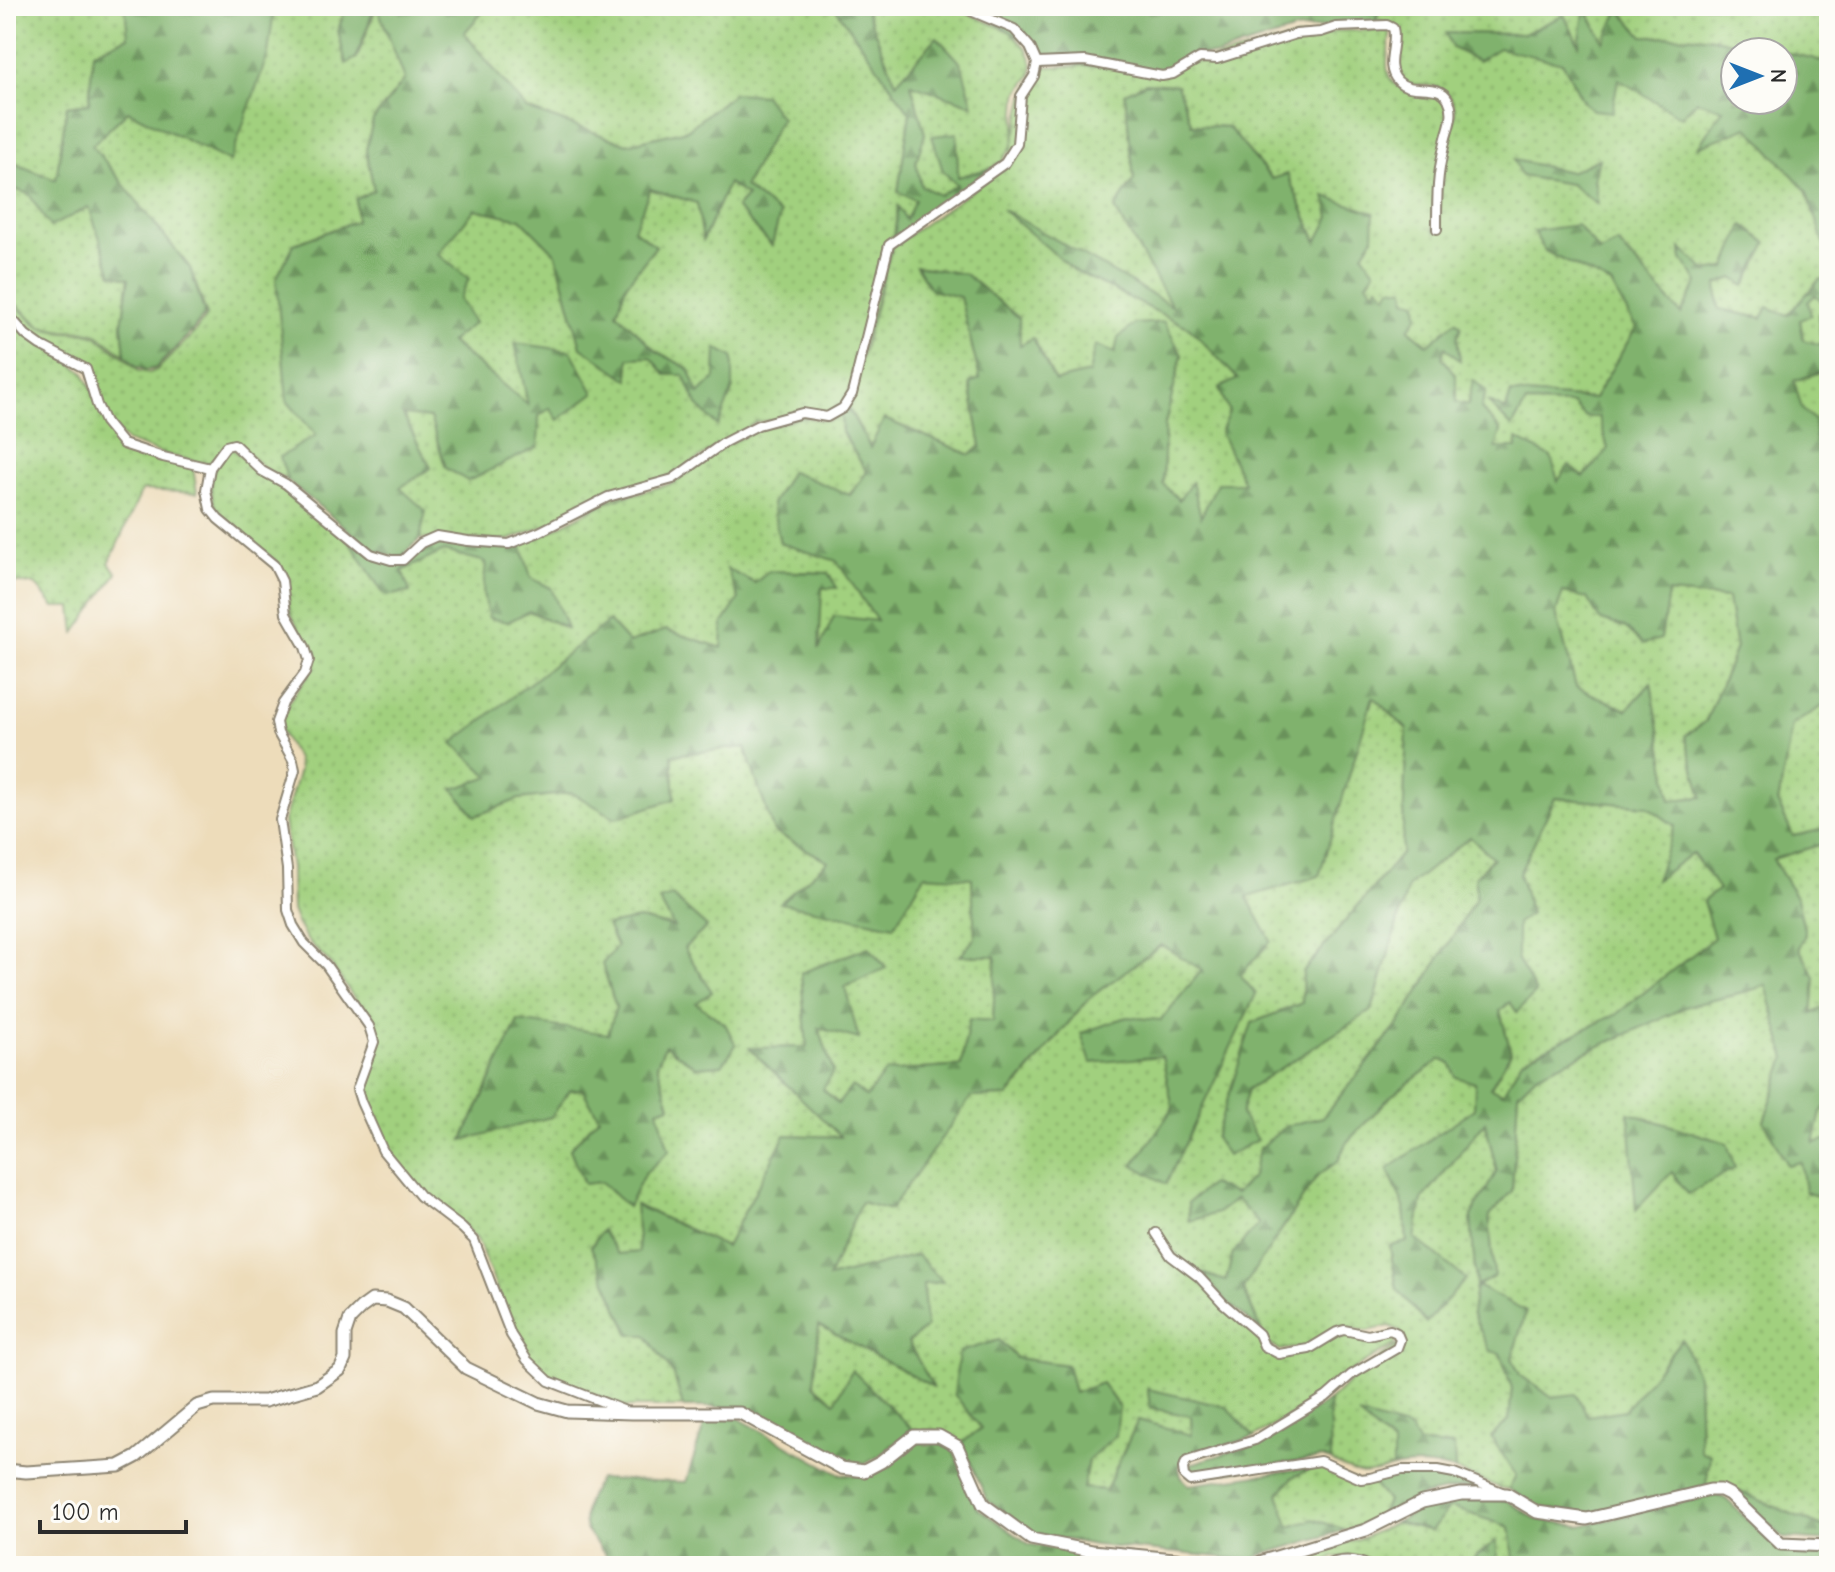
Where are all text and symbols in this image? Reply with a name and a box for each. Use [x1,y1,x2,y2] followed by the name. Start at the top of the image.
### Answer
[1719,36,1799,116] north arrow
[1765,69,1791,83] text: N
[40,1484,186,1534] scale bar
[52,1498,119,1526] text: 100 m

